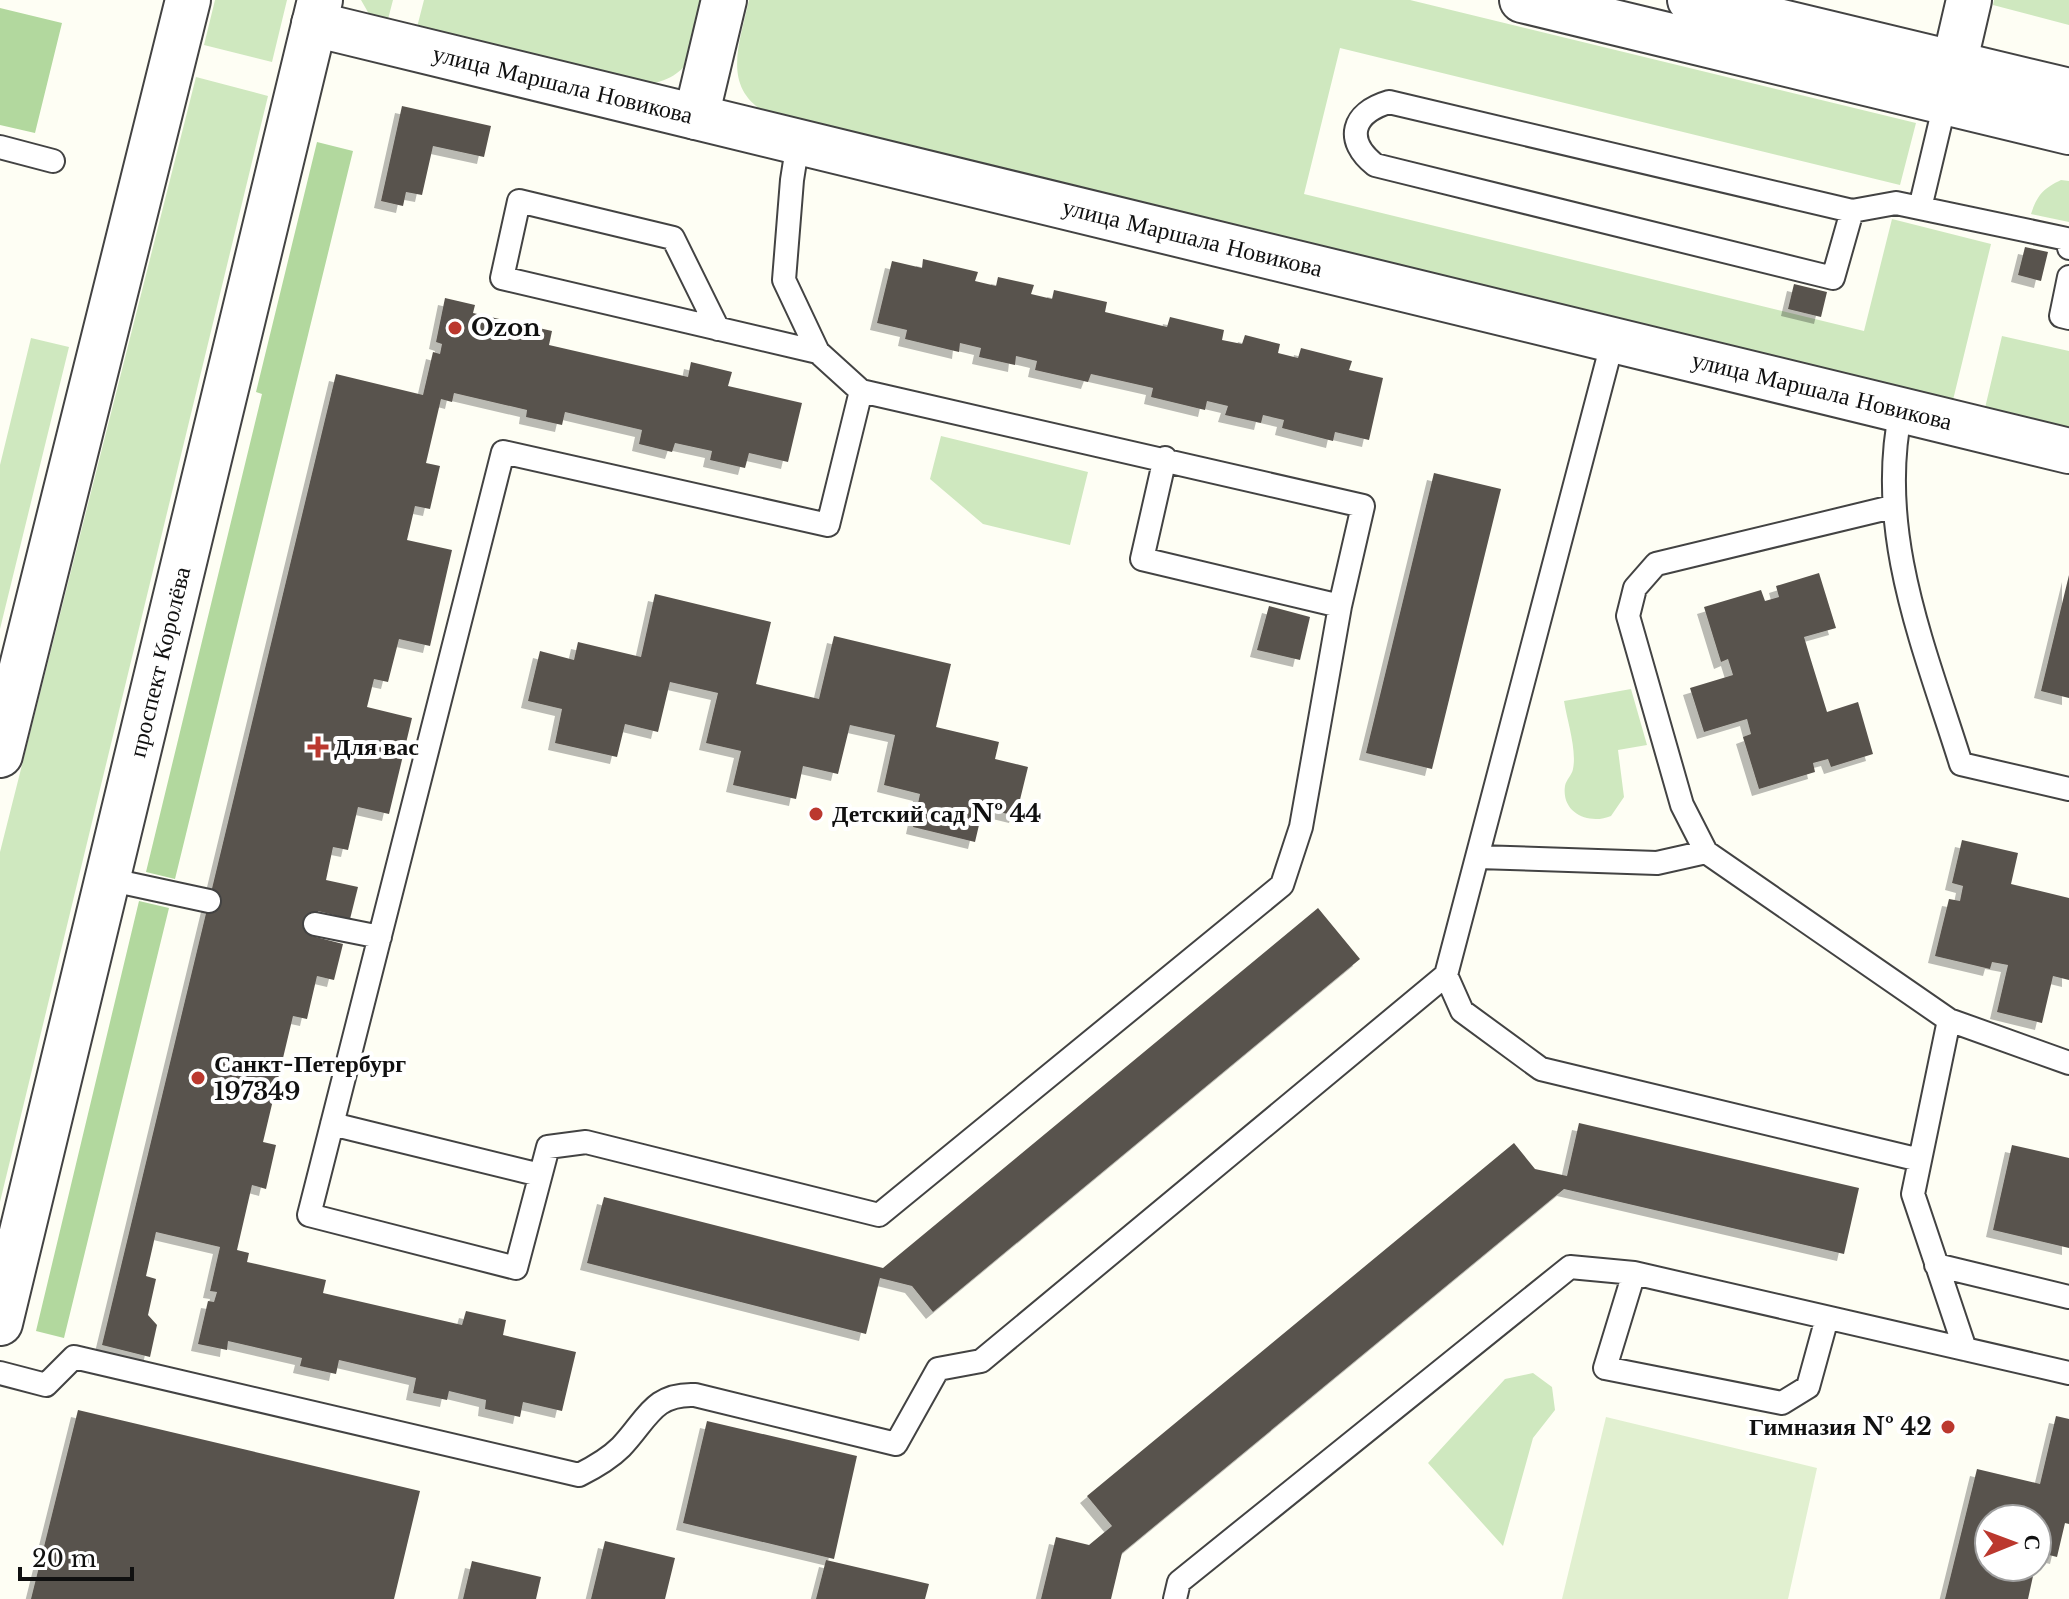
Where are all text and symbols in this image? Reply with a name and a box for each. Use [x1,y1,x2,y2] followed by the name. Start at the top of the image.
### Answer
[430,38,696,130] street label: улица Маршала Новикова
[1059,192,1326,283] street label: улица Маршала Новикова
[471,313,541,342] place label: Ozon
[446,319,464,337] marker: Ozon
[1689,345,1955,436] street label: улица Маршала Новикова
[122,563,196,760] street label: проспект Королёва
[334,732,419,761] place label: Для вас
[309,738,327,756] marker: Для вас
[832,799,1042,828] place label: Детский сад № 44
[807,805,825,823] marker: Детский сад № 44
[214,1049,406,1106] place label: Санкт-Петербург 197349
[189,1069,207,1087] marker: Санкт-Петербург 197349
[1749,1412,1932,1441] place label: Гимназия № 42
[1939,1418,1957,1436] marker: Гимназия № 42
[1973,1503,2053,1583] north arrow
[20,1531,132,1581] scale bar
[2019,1534,2046,1551] text: С
[32,1544,97,1573] text: 20 m

